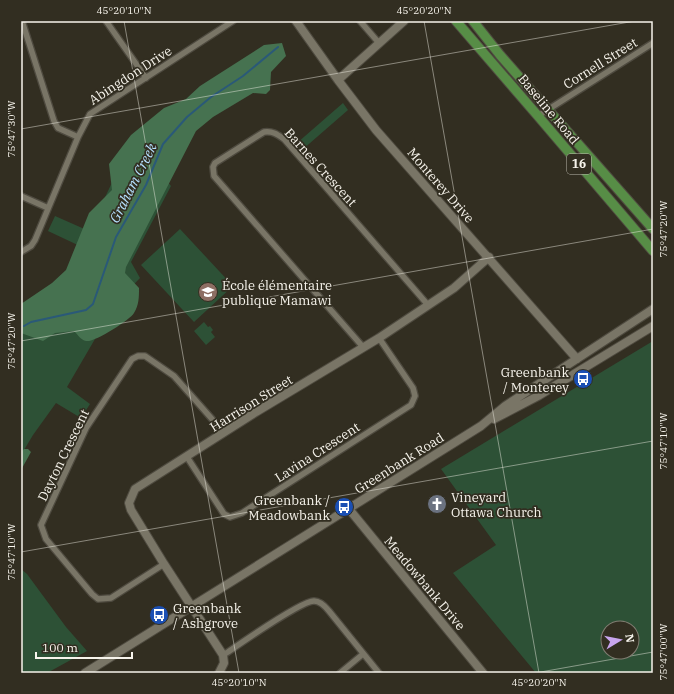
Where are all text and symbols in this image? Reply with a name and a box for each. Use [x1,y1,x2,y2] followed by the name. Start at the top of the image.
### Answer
[97,4,152,17] text: 45°20'10"N
[397,4,452,17] text: 45°20'20"N
[560,34,641,93] street label: Cornell Street
[86,42,175,109] street label: Abingdon Drive
[514,71,583,148] street label: Baseline Road
[5,100,18,158] text: 75°47'30"W
[281,125,361,210] street label: Barnes Crescent
[105,140,161,226] water label: Graham Creek
[403,144,478,226] street label: Monterey Drive
[567,154,591,174] road number: 16
[657,200,670,258] text: 75°47'20"W
[222,277,332,309] place label: École élémentaire publique Mamawi
[197,281,219,303] school or university icon: École élémentaire publique Mamawi
[5,312,18,370] text: 75°47'20"W
[501,364,569,396] place label: Greenbank / Monterey
[572,368,594,390] bus stop icon: Greenbank / Monterey
[207,371,296,436] street label: Harrison Street
[34,406,93,504] street label: Dayton Crescent
[657,412,670,470] text: 75°47'10"W
[272,418,363,486] street label: Lavina Crescent
[351,429,447,498] street label: Greenbank Road
[451,489,542,521] place label: Vineyard Ottawa Church
[248,492,330,524] place label: Greenbank / Meadowbank
[426,493,448,515] church icon: Vineyard Ottawa Church
[333,496,355,518] bus stop icon: Greenbank / Meadowbank
[5,523,18,581] text: 75°47'10"W
[380,533,469,634] street label: Meadowbank Drive
[173,600,242,632] place label: Greenbank / Ashgrove
[148,604,170,626] bus stop icon: Greenbank / Ashgrove
[600,620,640,660] north arrow
[657,623,670,681] text: 75°47'00"W
[622,633,638,644] text: N
[36,634,132,660] scale bar
[42,640,78,655] text: 100 m
[212,676,267,689] text: 45°20'10"N
[512,676,567,689] text: 45°20'20"N

